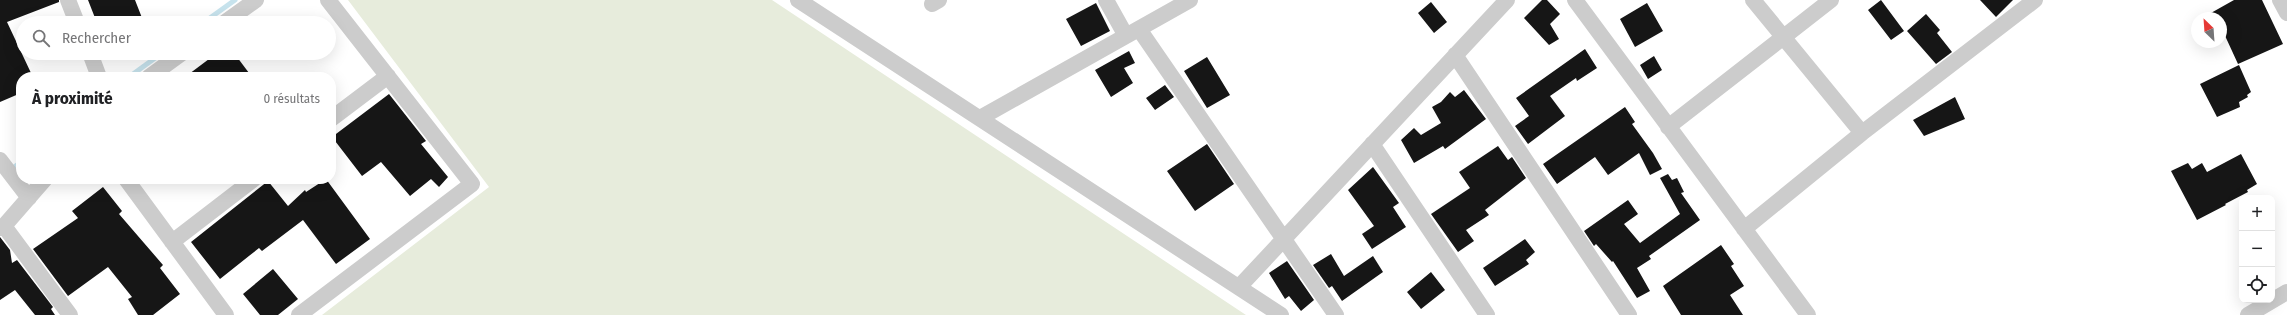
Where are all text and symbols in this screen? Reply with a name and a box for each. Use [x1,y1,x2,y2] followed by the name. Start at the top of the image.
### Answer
[2191,12,2227,48] north arrow
[16,16,336,60] search box
[30,27,52,49] icon: search
[62,29,131,47] text: Rechercher
[32,88,113,109] text: À proximité
[263,91,320,106] text: 0 résultats
[2239,195,2275,303] map controls
[2239,195,2275,231] button: +
[2239,231,2275,267] button: −
[2239,267,2275,303] button: locate

